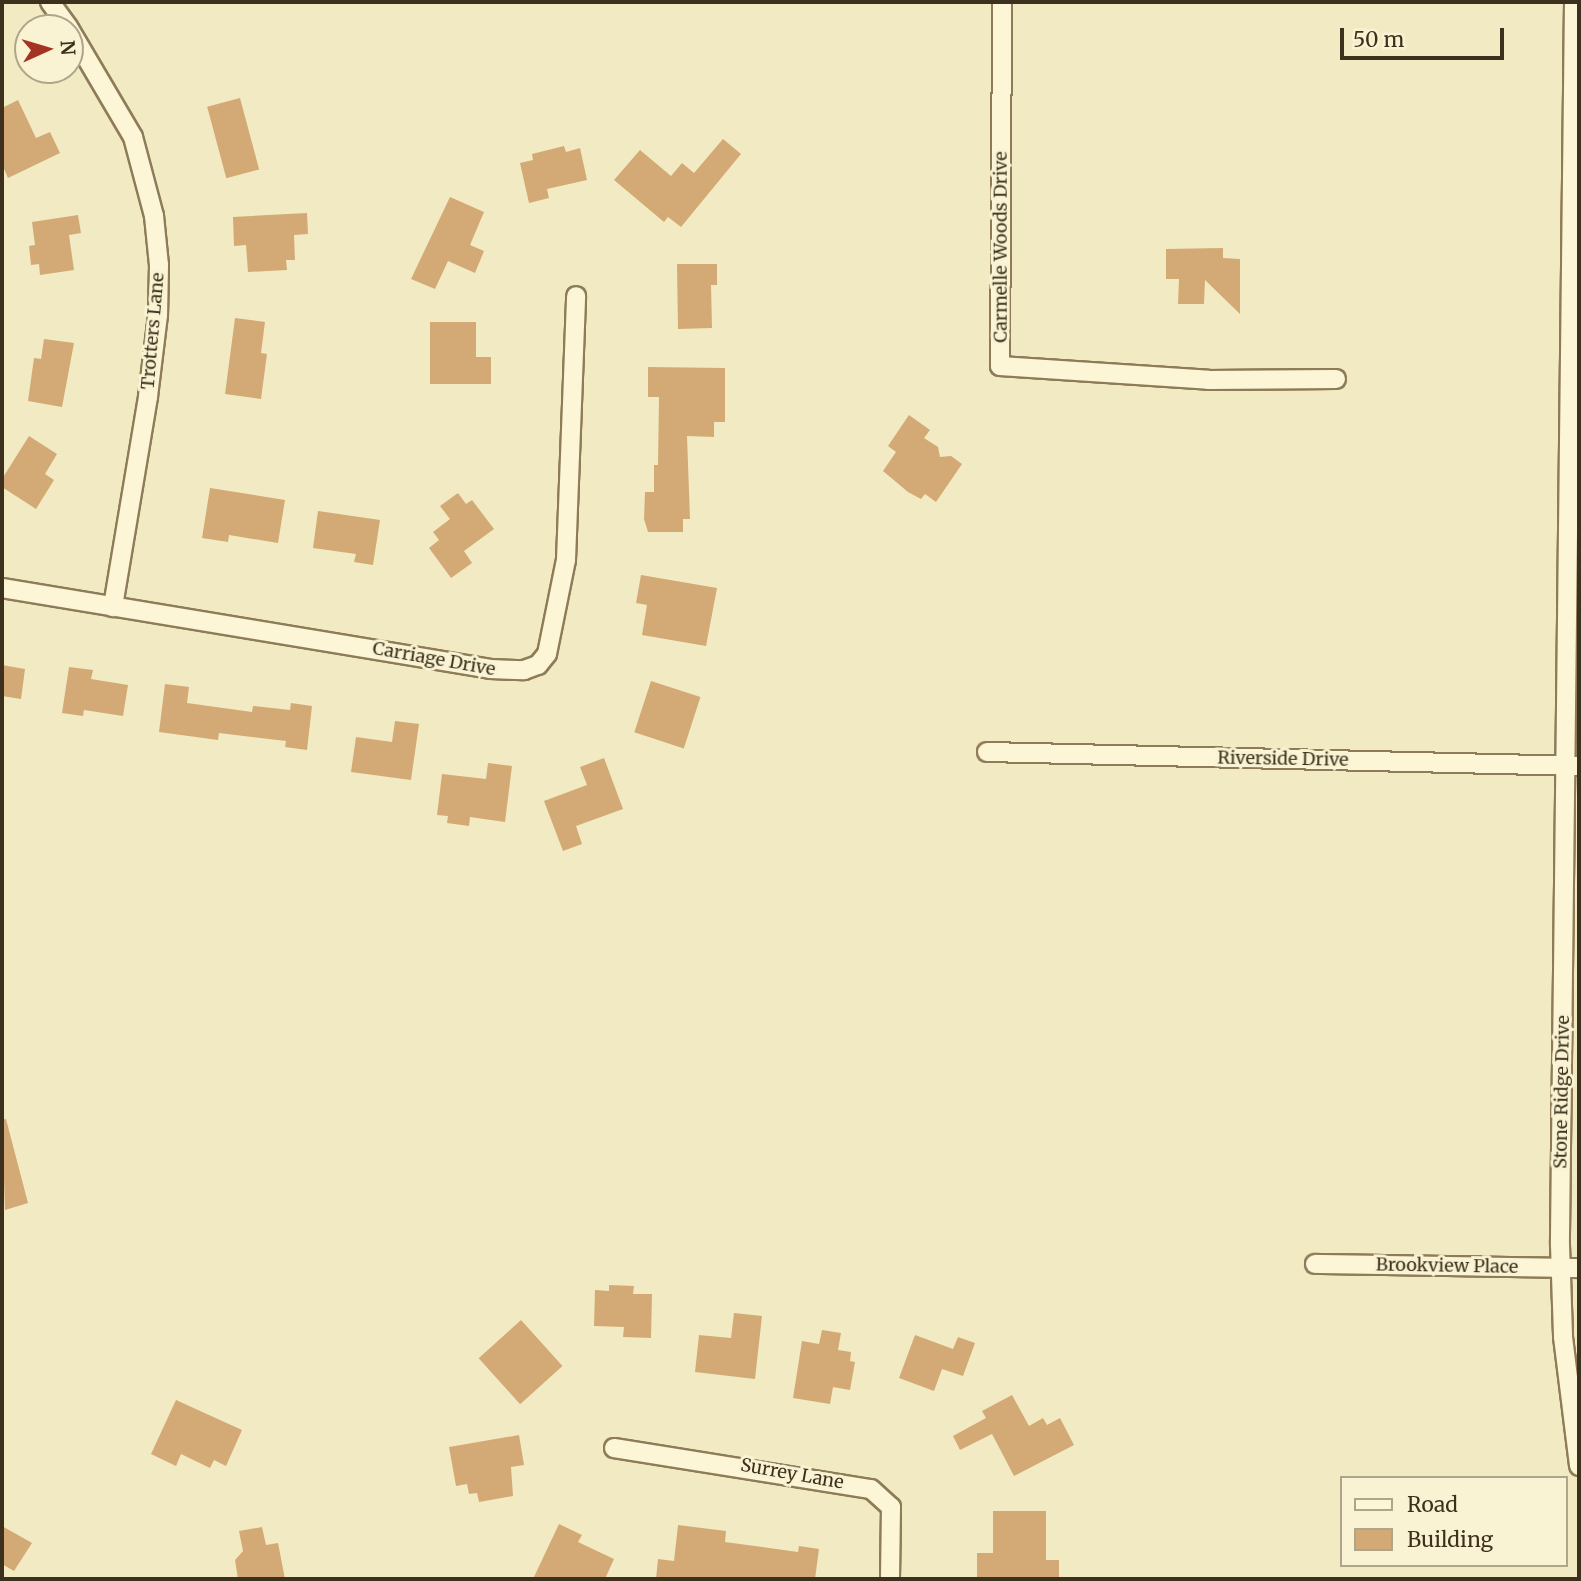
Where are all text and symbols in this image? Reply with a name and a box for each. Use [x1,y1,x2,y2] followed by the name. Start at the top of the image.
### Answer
[14,14,84,84] north arrow
[1343,14,1508,58] scale bar
[1353,26,1404,53] text: 50 m
[55,39,80,56] text: N
[990,151,1012,343] street label: Carmelle Woods Drive
[137,272,169,390] street label: Trotters Lane
[371,638,497,680] street label: Carriage Drive
[1217,747,1349,771] street label: Riverside Drive
[1550,1015,1574,1169] street label: Stone Ridge Drive
[1376,1254,1518,1278] street label: Brookview Place
[739,1454,845,1494] street label: Surrey Lane
[1340,1476,1567,1567] legend
[1407,1491,1458,1518] text: Road
[1407,1526,1493,1553] text: Building

